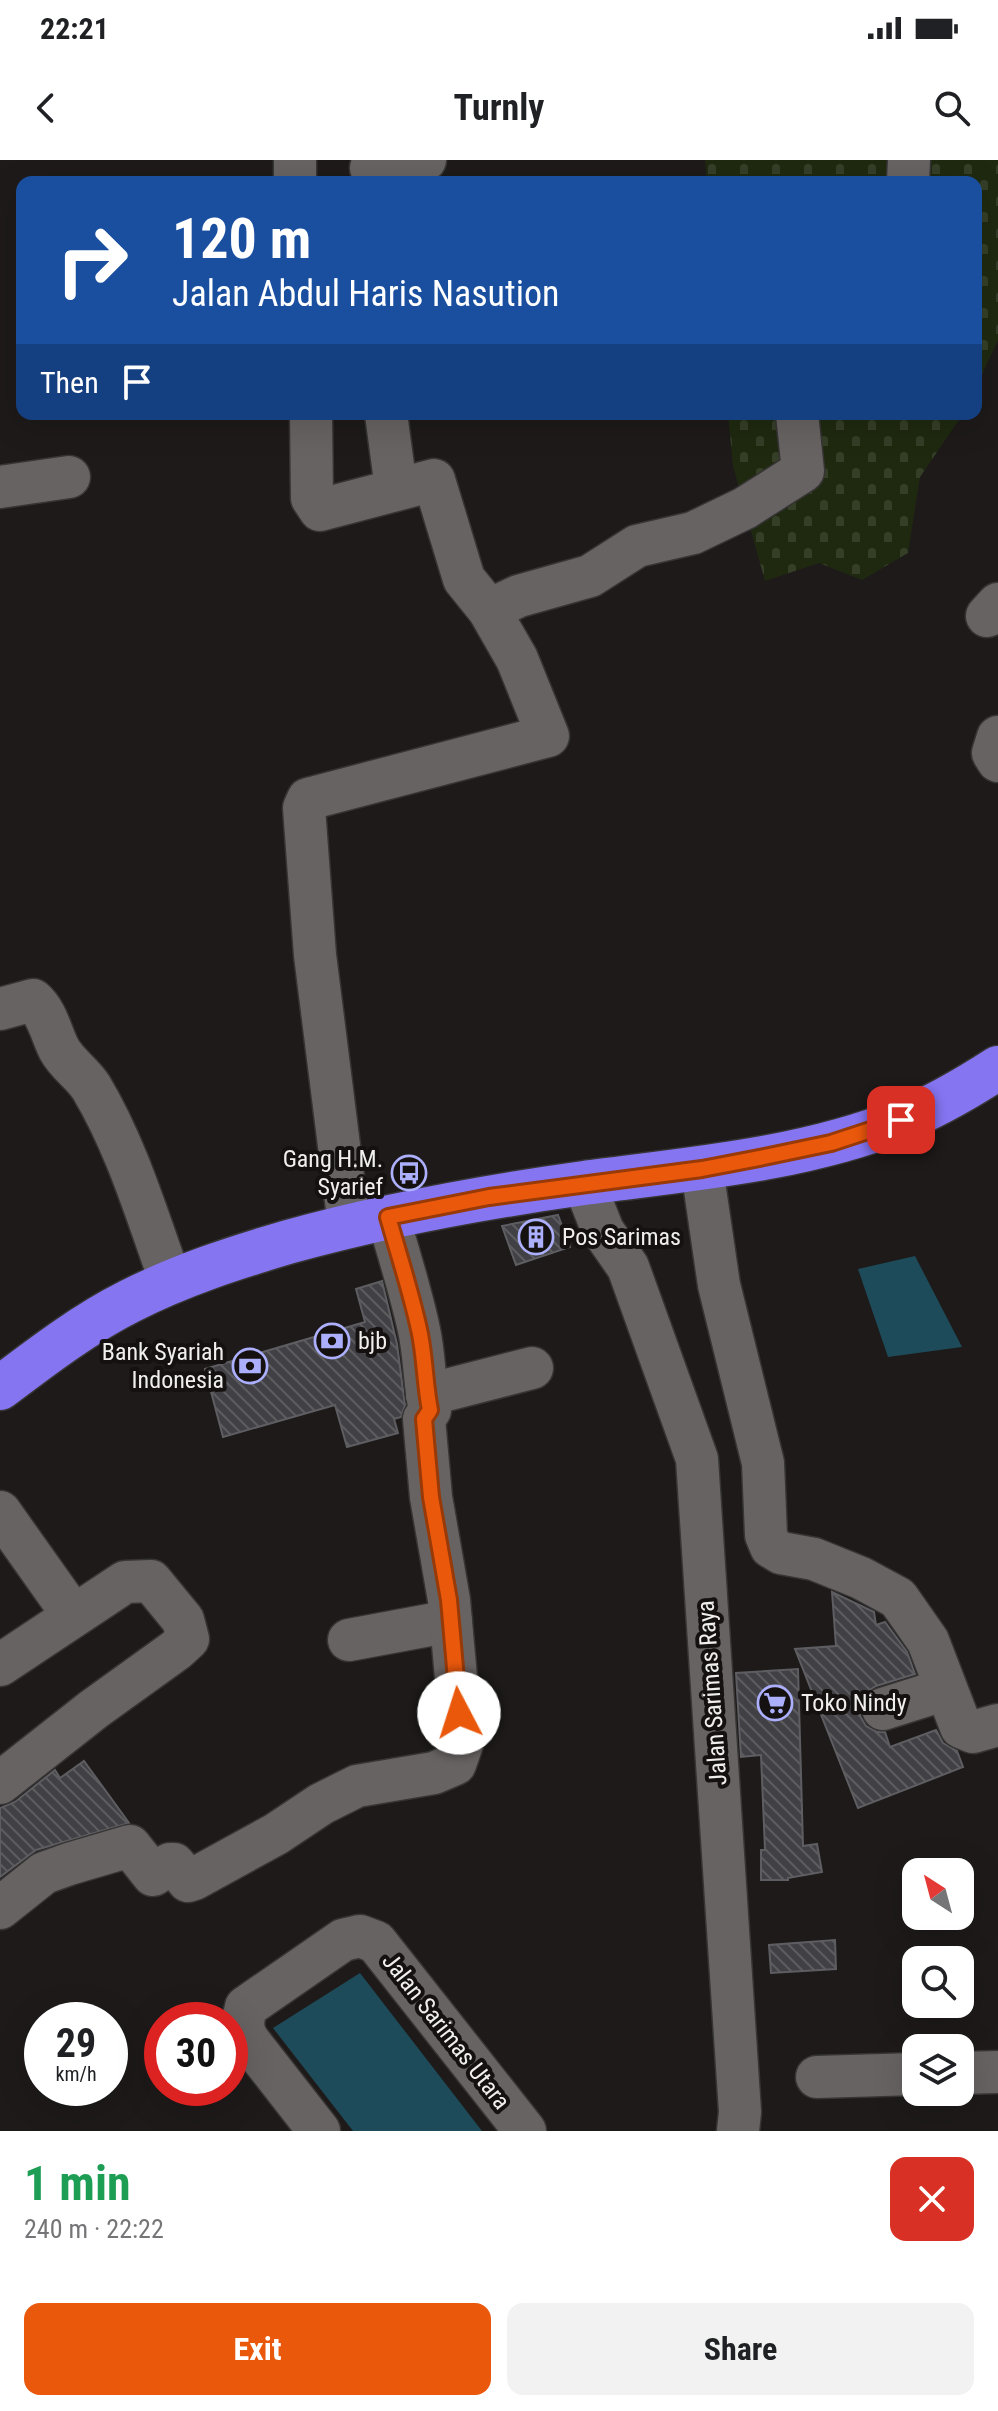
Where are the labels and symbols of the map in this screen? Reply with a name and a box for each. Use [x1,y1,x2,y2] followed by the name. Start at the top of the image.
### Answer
[867,1086,935,1154] pin
[283,1145,383,1201] place label: Gang H.M. Syarief
[390,1154,428,1192] bus stop icon: Gang H.M. Syarief
[517,1218,555,1256] building icon: Pos Sarimas
[562,1223,681,1251] place label: Pos Sarimas
[313,1322,351,1360] bank icon: bjb
[358,1327,387,1355] place label: bjb
[102,1338,224,1394] place label: Bank Syariah Indonesia
[231,1347,269,1385] bank icon: Bank Syariah Indonesia
[692,1600,732,1786] street label: Jalan Sarimas Raya
[417,1671,501,1755] position arrow
[756,1684,794,1722] supermarket icon: Toko Nindy
[801,1689,907,1717] place label: Toko Nindy
[902,1858,974,1930] north arrow
[376,1947,516,2115] street label: Jalan Sarimas Utara
[144,2002,248,2106] speed limit sign: 30

